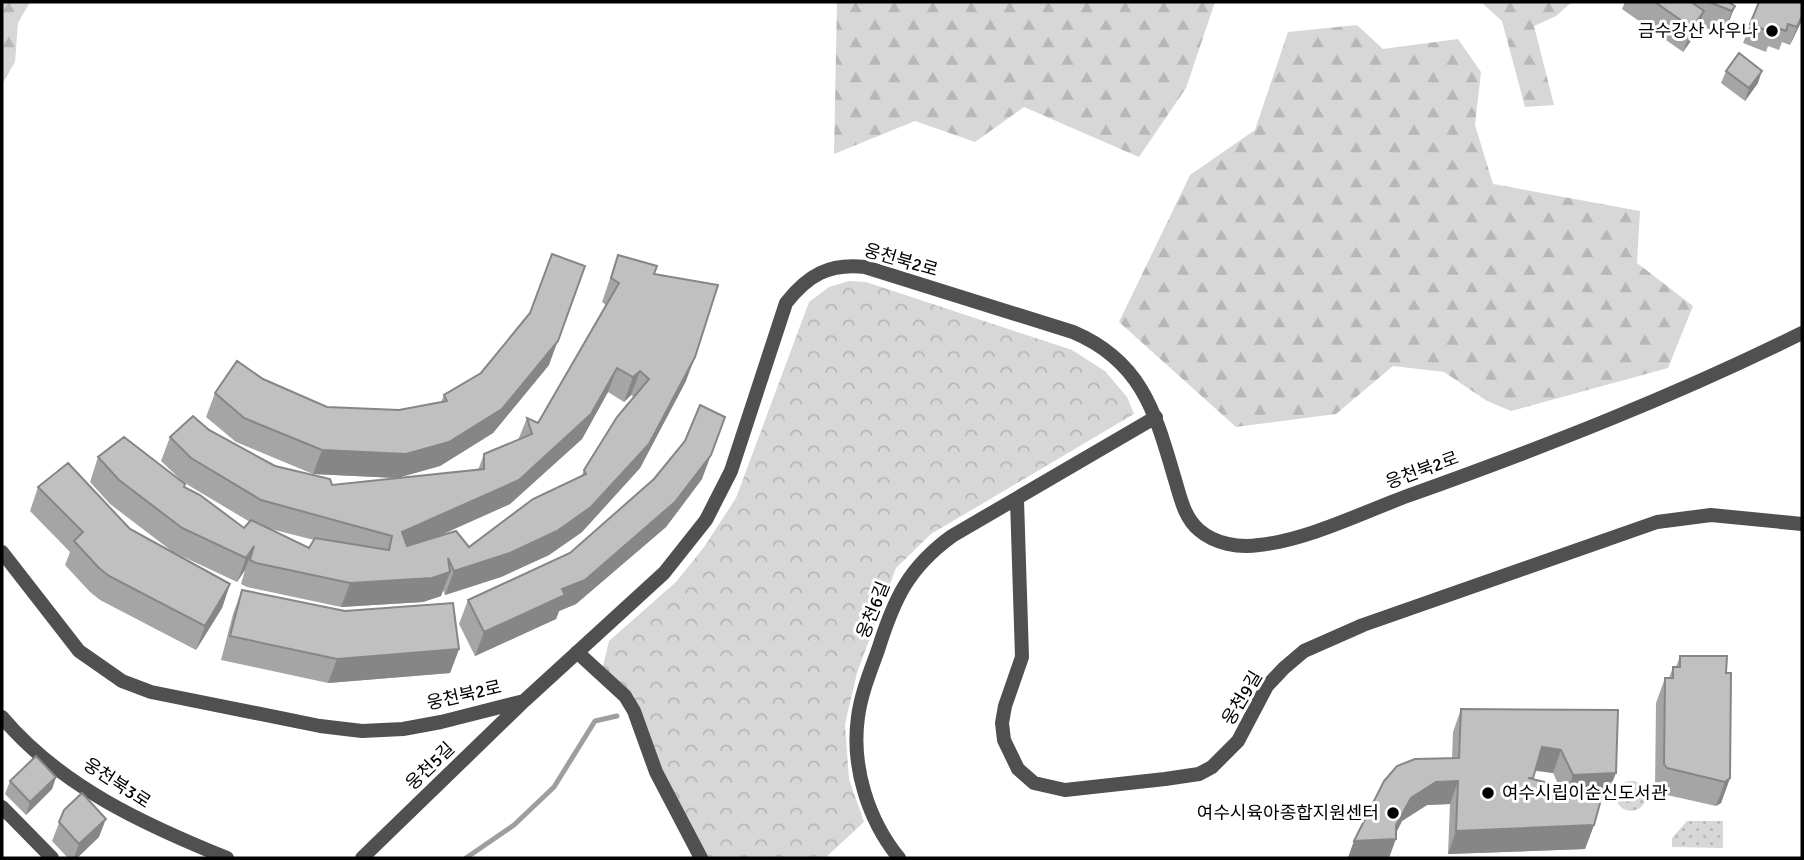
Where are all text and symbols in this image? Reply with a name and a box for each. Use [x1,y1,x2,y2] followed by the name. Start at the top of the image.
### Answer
[1638,20,1758,42] place label: 금수강산 사우나
[1764,23,1780,39] marker: 금수강산 사우나
[861,239,941,281] street label: 웅천북2로
[1383,447,1461,493] street label: 웅천북2로
[852,578,894,642] street label: 웅천6길
[1217,667,1267,729] street label: 웅천9길
[425,676,503,714] street label: 웅천북2로
[401,737,459,795] street label: 웅천5길
[79,753,155,813] street label: 웅천북3로
[1502,782,1668,804] place label: 여수시립이순신도서관
[1480,785,1496,801] marker: 여수시립이순신도서관
[1197,802,1379,824] place label: 여수시육아종합지원센터
[1385,805,1401,821] marker: 여수시육아종합지원센터

